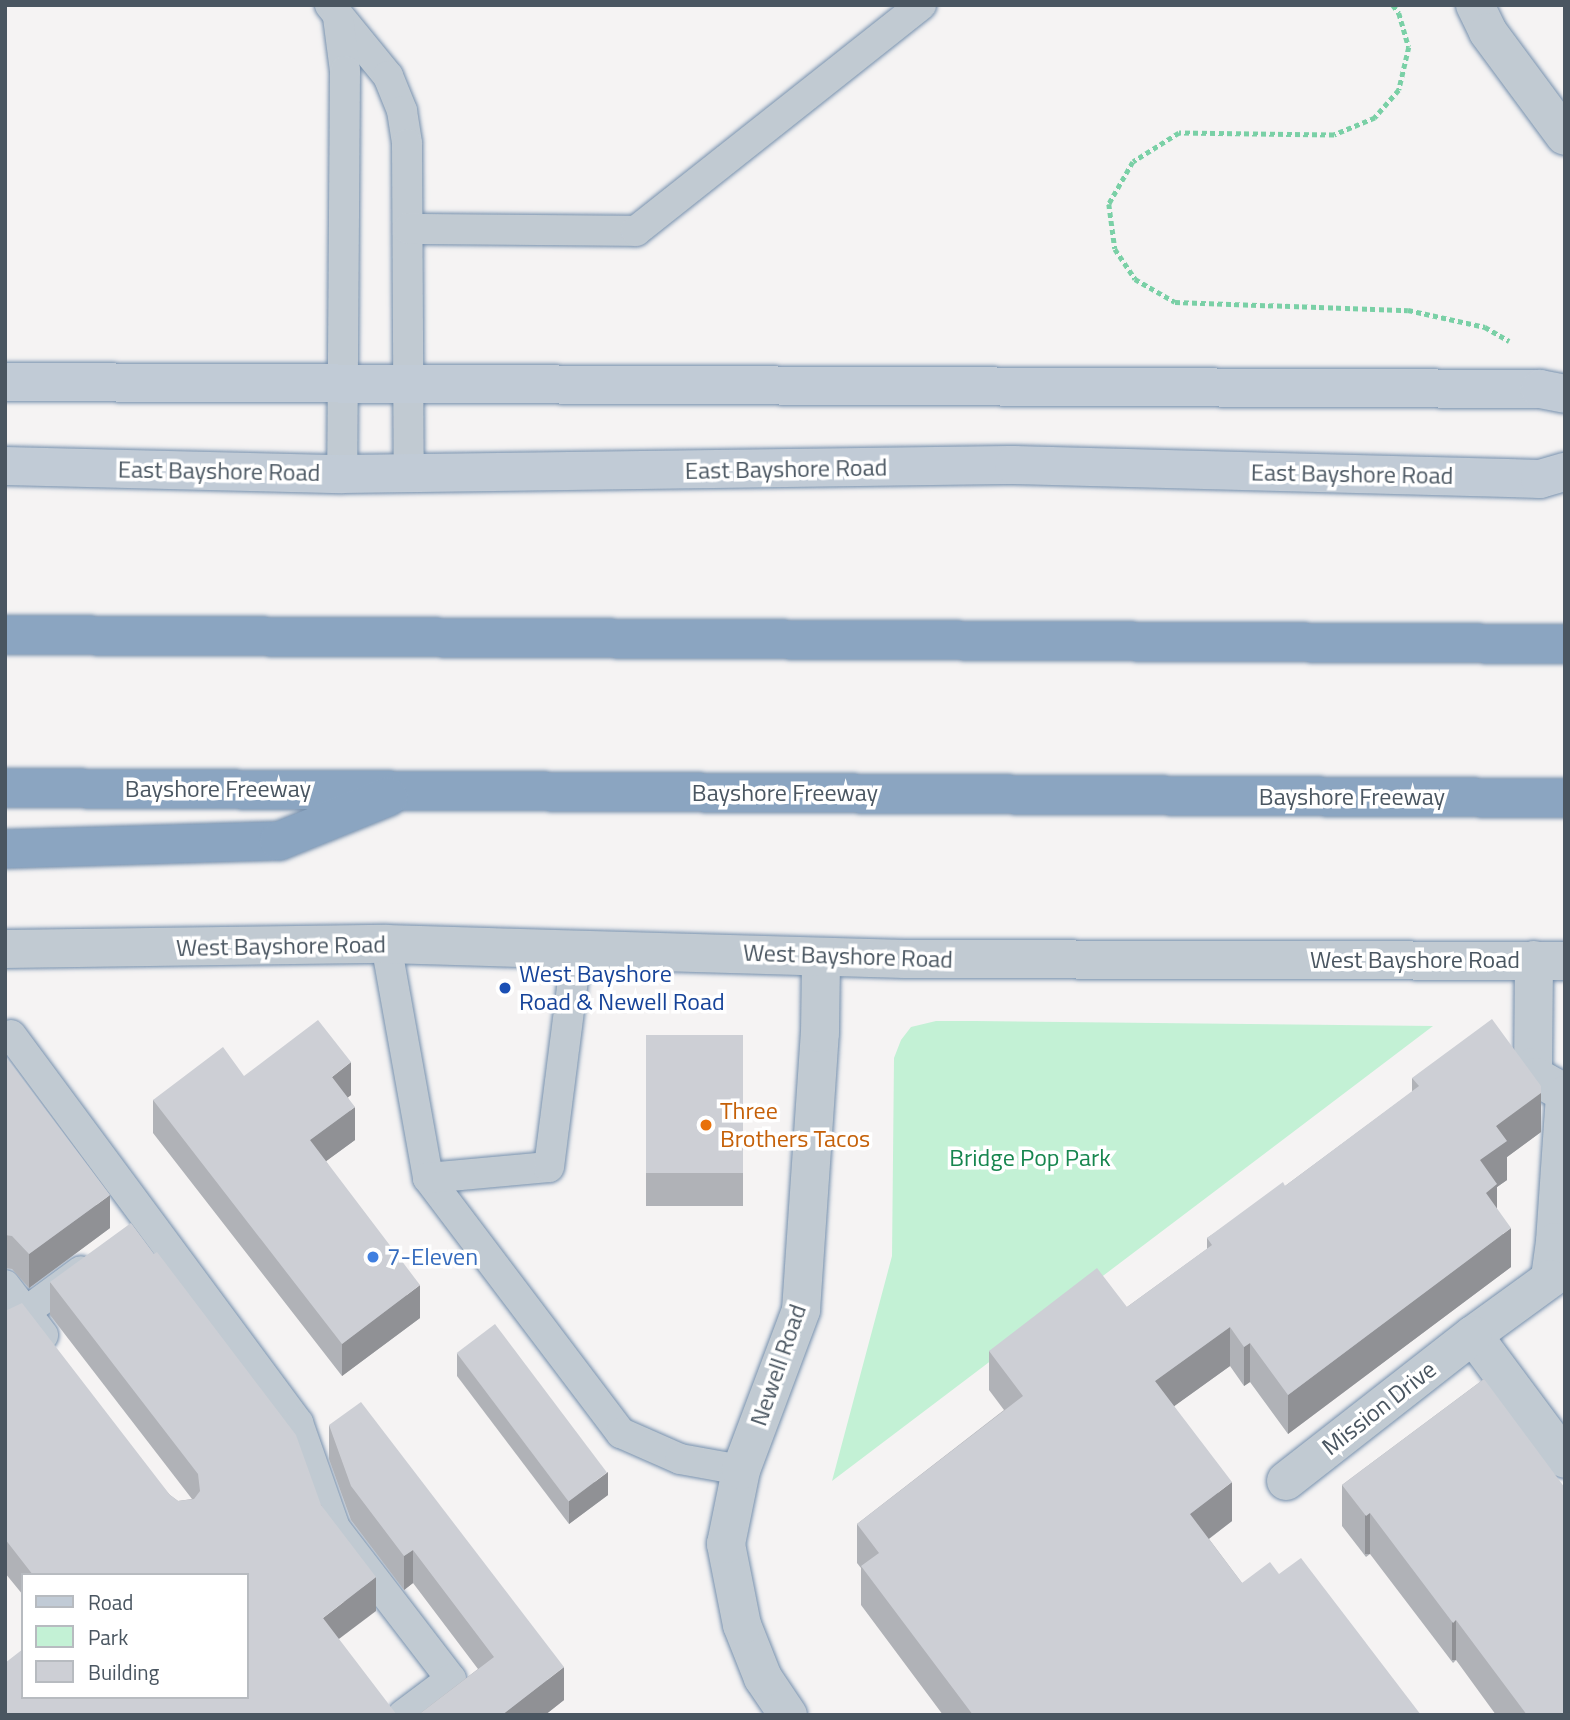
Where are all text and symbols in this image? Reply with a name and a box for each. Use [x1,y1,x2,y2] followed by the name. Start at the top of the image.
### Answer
[685,453,887,485] street label: East Bayshore Road
[118,455,320,487] street label: East Bayshore Road
[1251,458,1453,490] street label: East Bayshore Road
[125,775,311,803] street label: Bayshore Freeway
[692,779,878,807] street label: Bayshore Freeway
[1259,783,1445,811] street label: Bayshore Freeway
[176,930,386,962] street label: West Bayshore Road
[743,938,953,974] street label: West Bayshore Road
[1310,946,1520,974] street label: West Bayshore Road
[519,960,725,1016] place label: West Bayshore Road & Newell Road
[497,980,513,996] marker: West Bayshore Road & Newell Road
[720,1097,870,1153] place label: Three Brothers Tacos
[698,1117,714,1133] marker: Three Brothers Tacos
[949,1144,1111,1172] park label: Bridge Pop Park
[387,1243,478,1271] place label: 7-Eleven
[365,1249,381,1265] marker: 7-Eleven
[744,1300,812,1430] street label: Newell Road
[1316,1355,1442,1461] street label: Mission Drive
[21,1573,248,1699] legend
[88,1586,133,1618] text: Road
[88,1621,128,1653] text: Park
[88,1656,159,1688] text: Building

